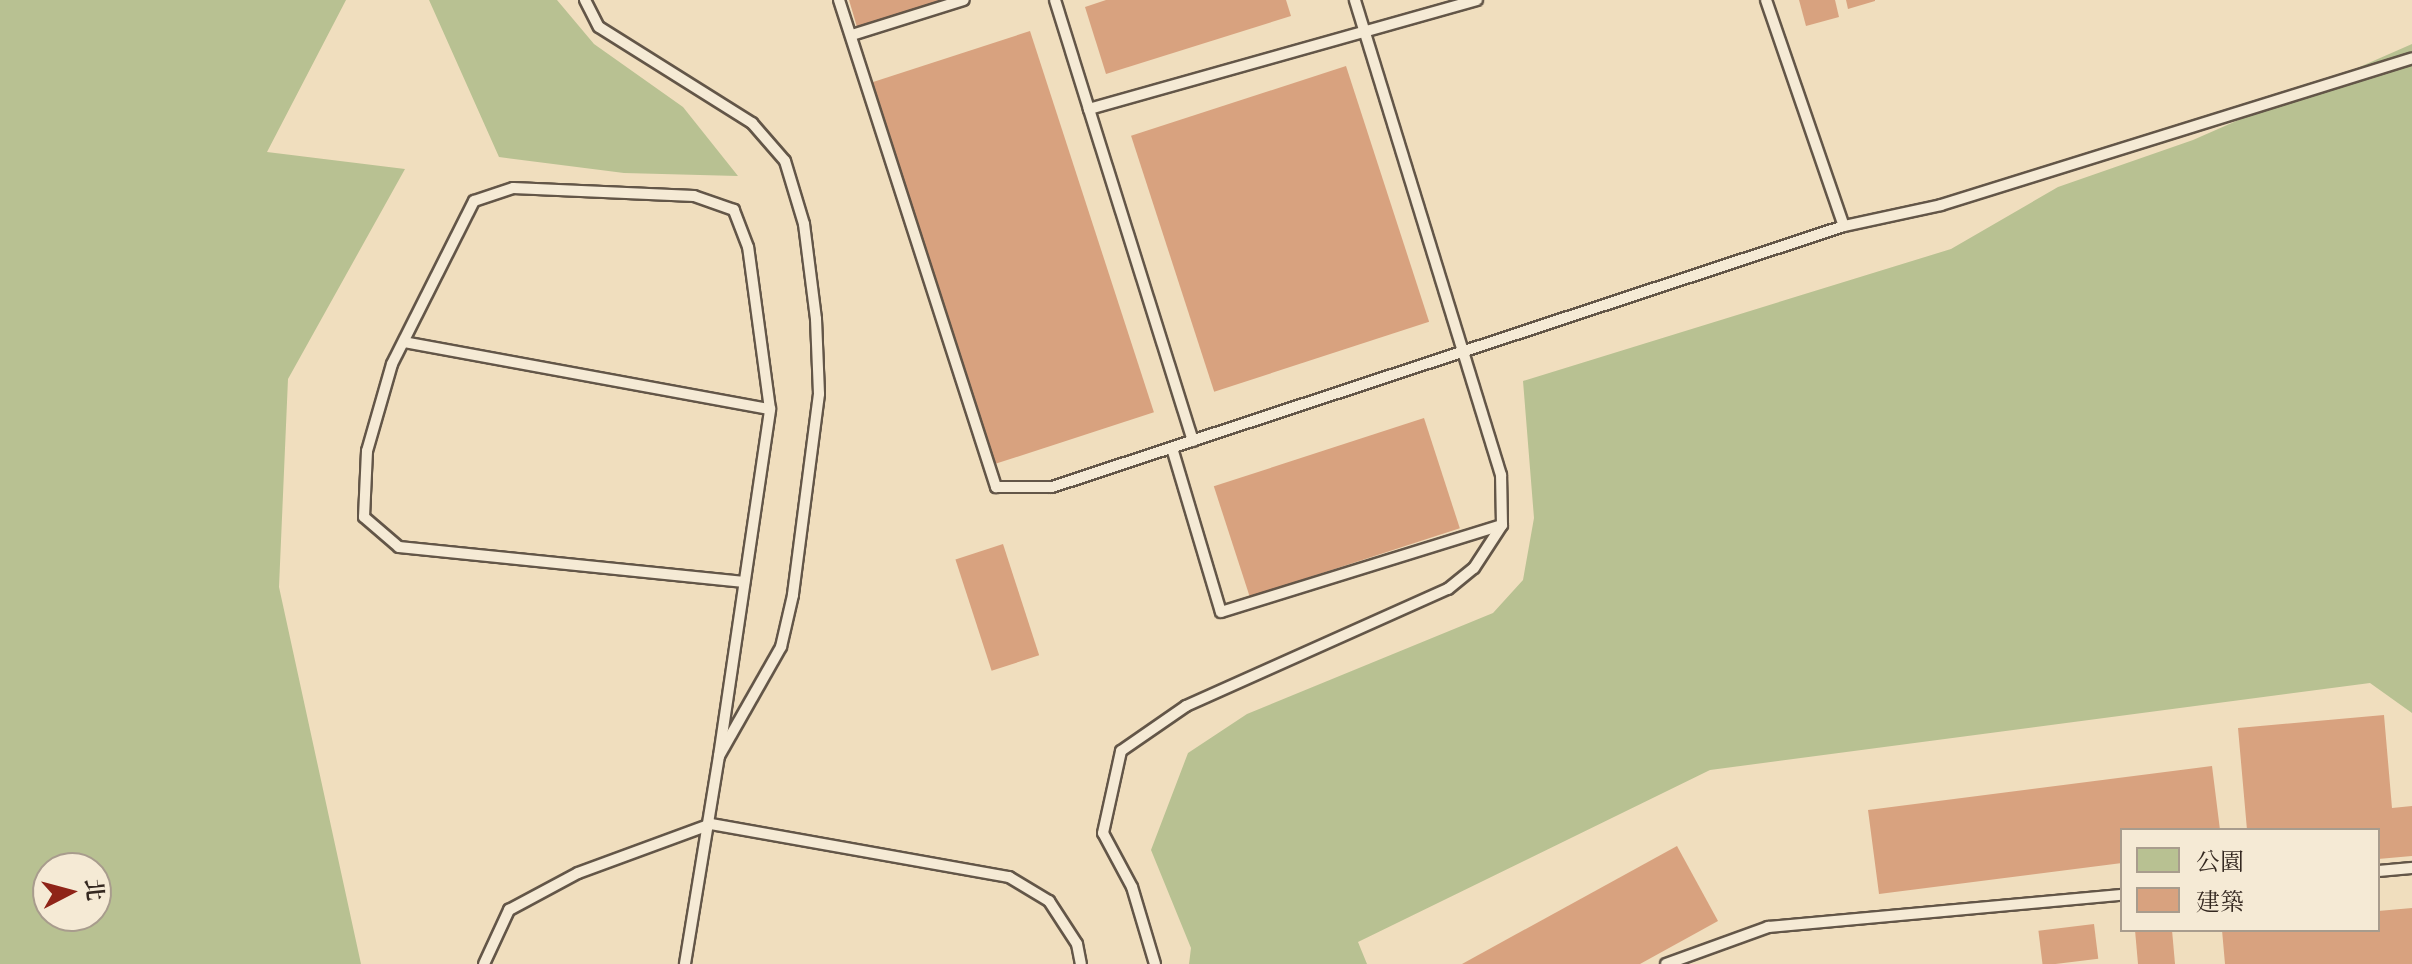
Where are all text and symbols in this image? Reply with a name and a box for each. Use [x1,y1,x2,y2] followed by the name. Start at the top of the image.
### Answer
[2120,828,2380,932] legend
[2196,846,2244,878] text: 公園
[32,852,112,932] north arrow
[78,877,110,902] text: 北
[2196,886,2244,918] text: 建築

